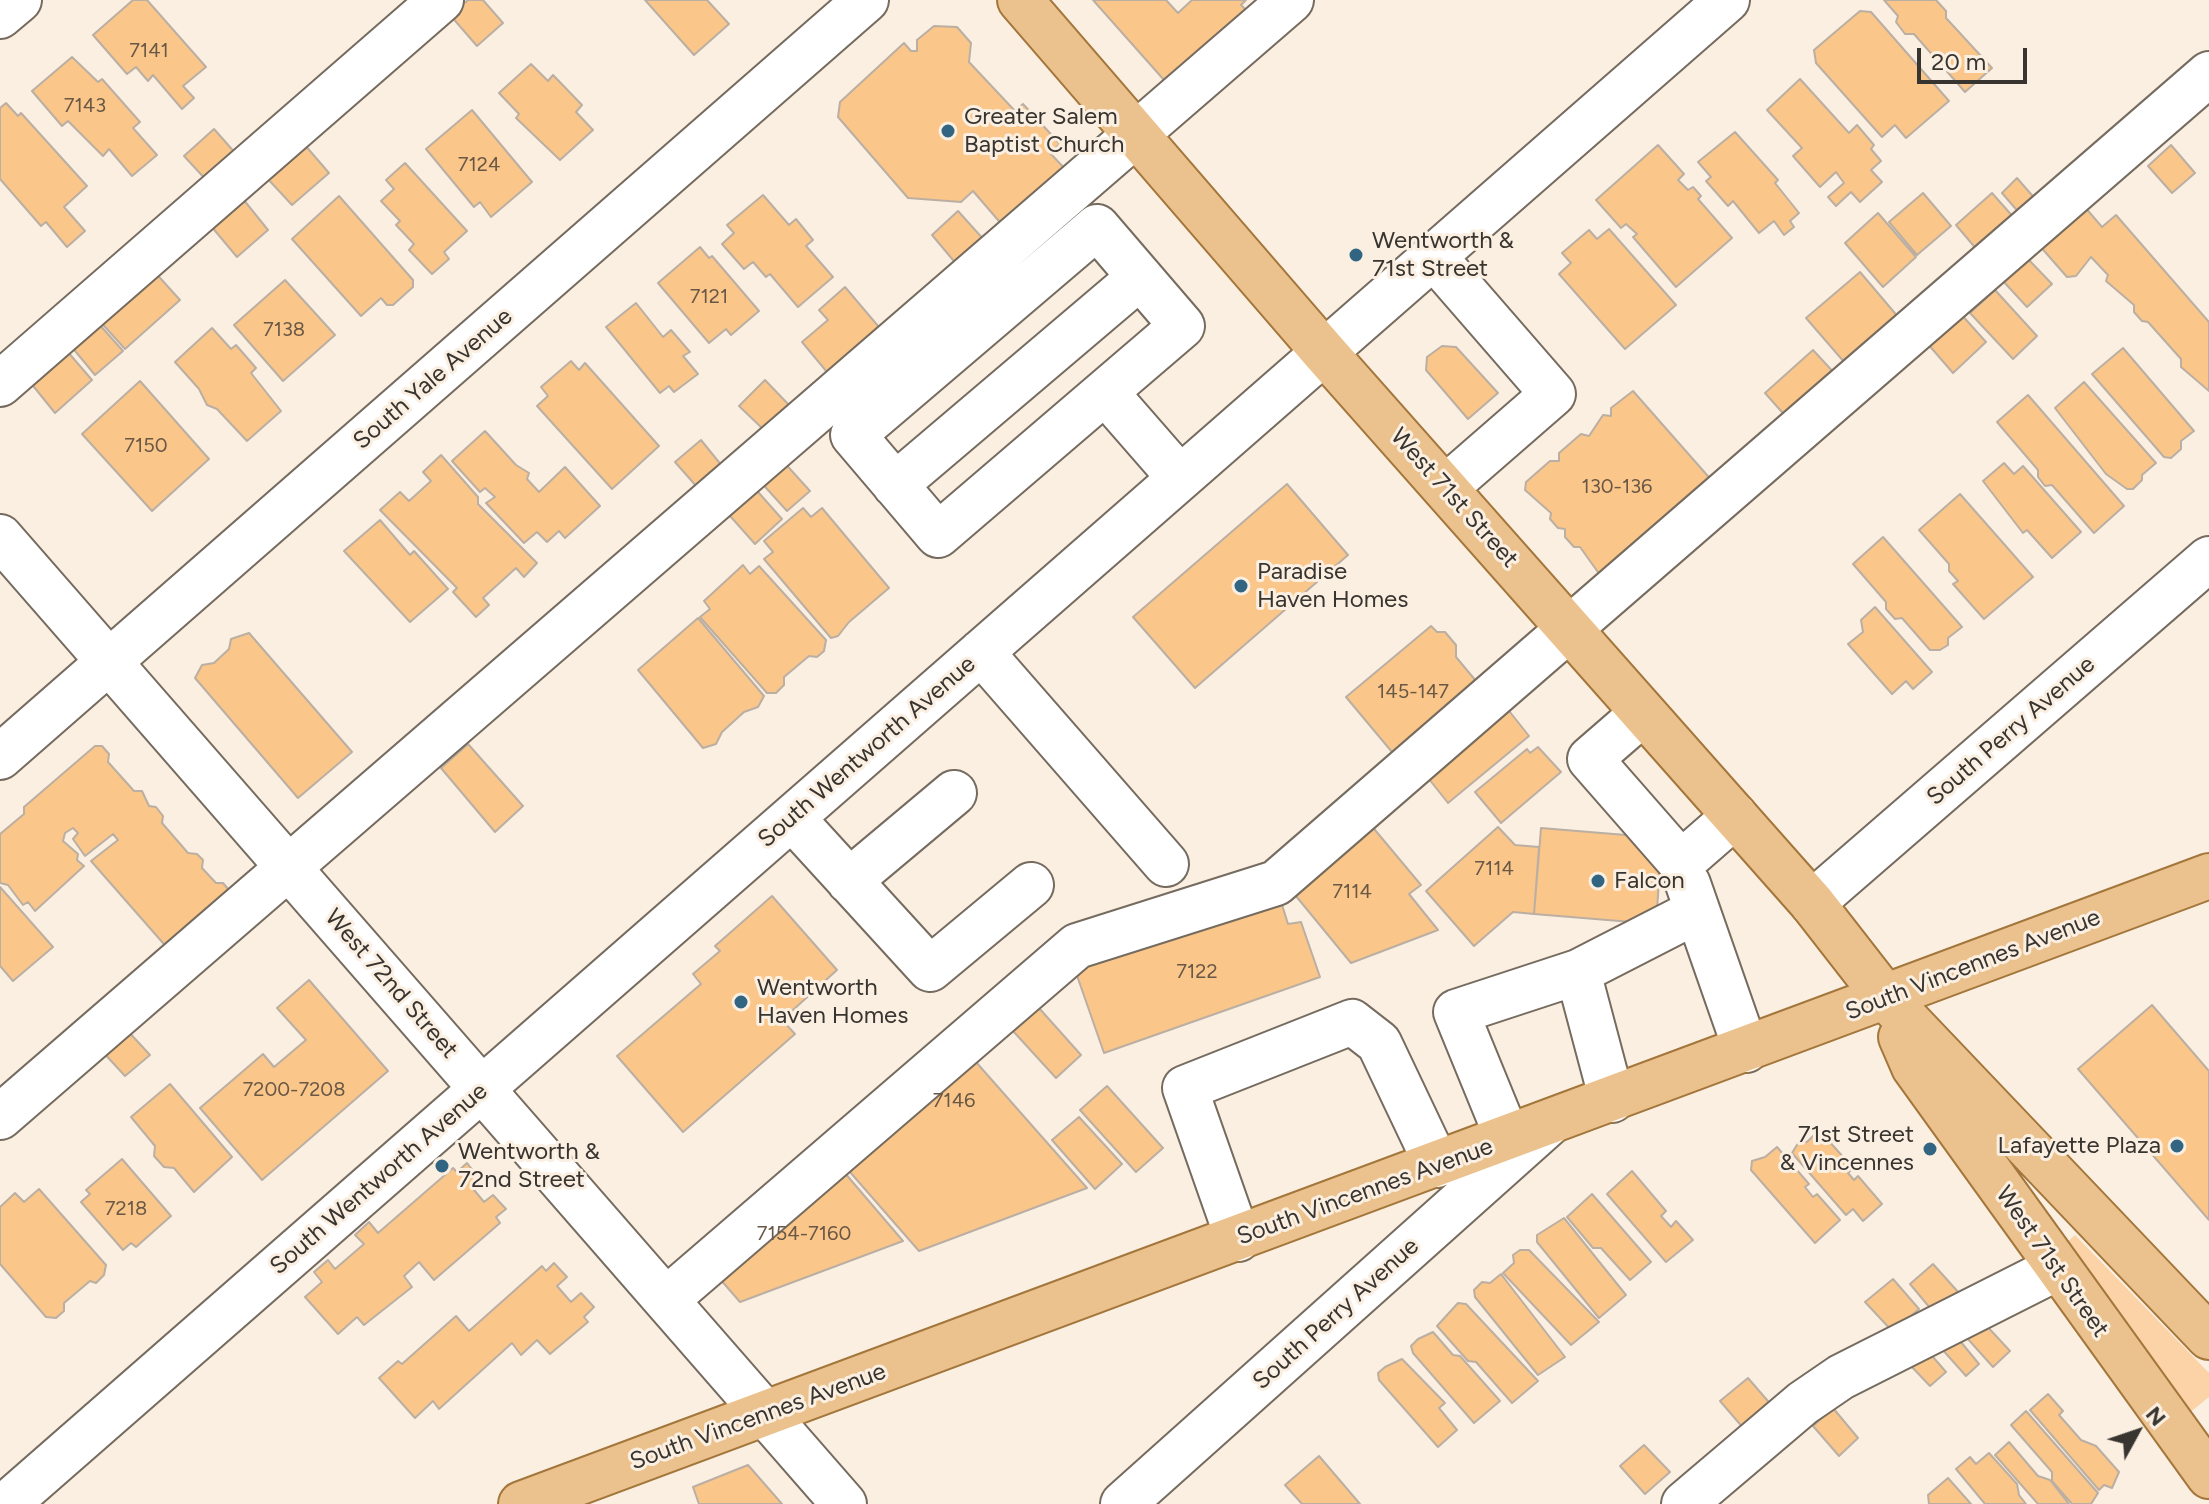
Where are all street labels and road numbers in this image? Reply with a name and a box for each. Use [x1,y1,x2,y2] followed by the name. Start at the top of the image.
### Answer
[348,302,518,456] street label: South Yale Avenue
[1384,422,1524,574] street label: West 71st Street
[753,650,981,854] street label: South Wentworth Avenue
[1921,650,2101,812] street label: South Perry Avenue
[1842,903,2104,1027] street label: South Vincennes Avenue
[318,904,464,1064] street label: West 72nd Street
[265,1077,493,1281] street label: South Wentworth Avenue
[1233,1132,1497,1252] street label: South Vincennes Avenue
[1989,1181,2115,1343] street label: West 71st Street
[1247,1232,1425,1396] street label: South Perry Avenue
[626,1357,890,1477] street label: South Vincennes Avenue

